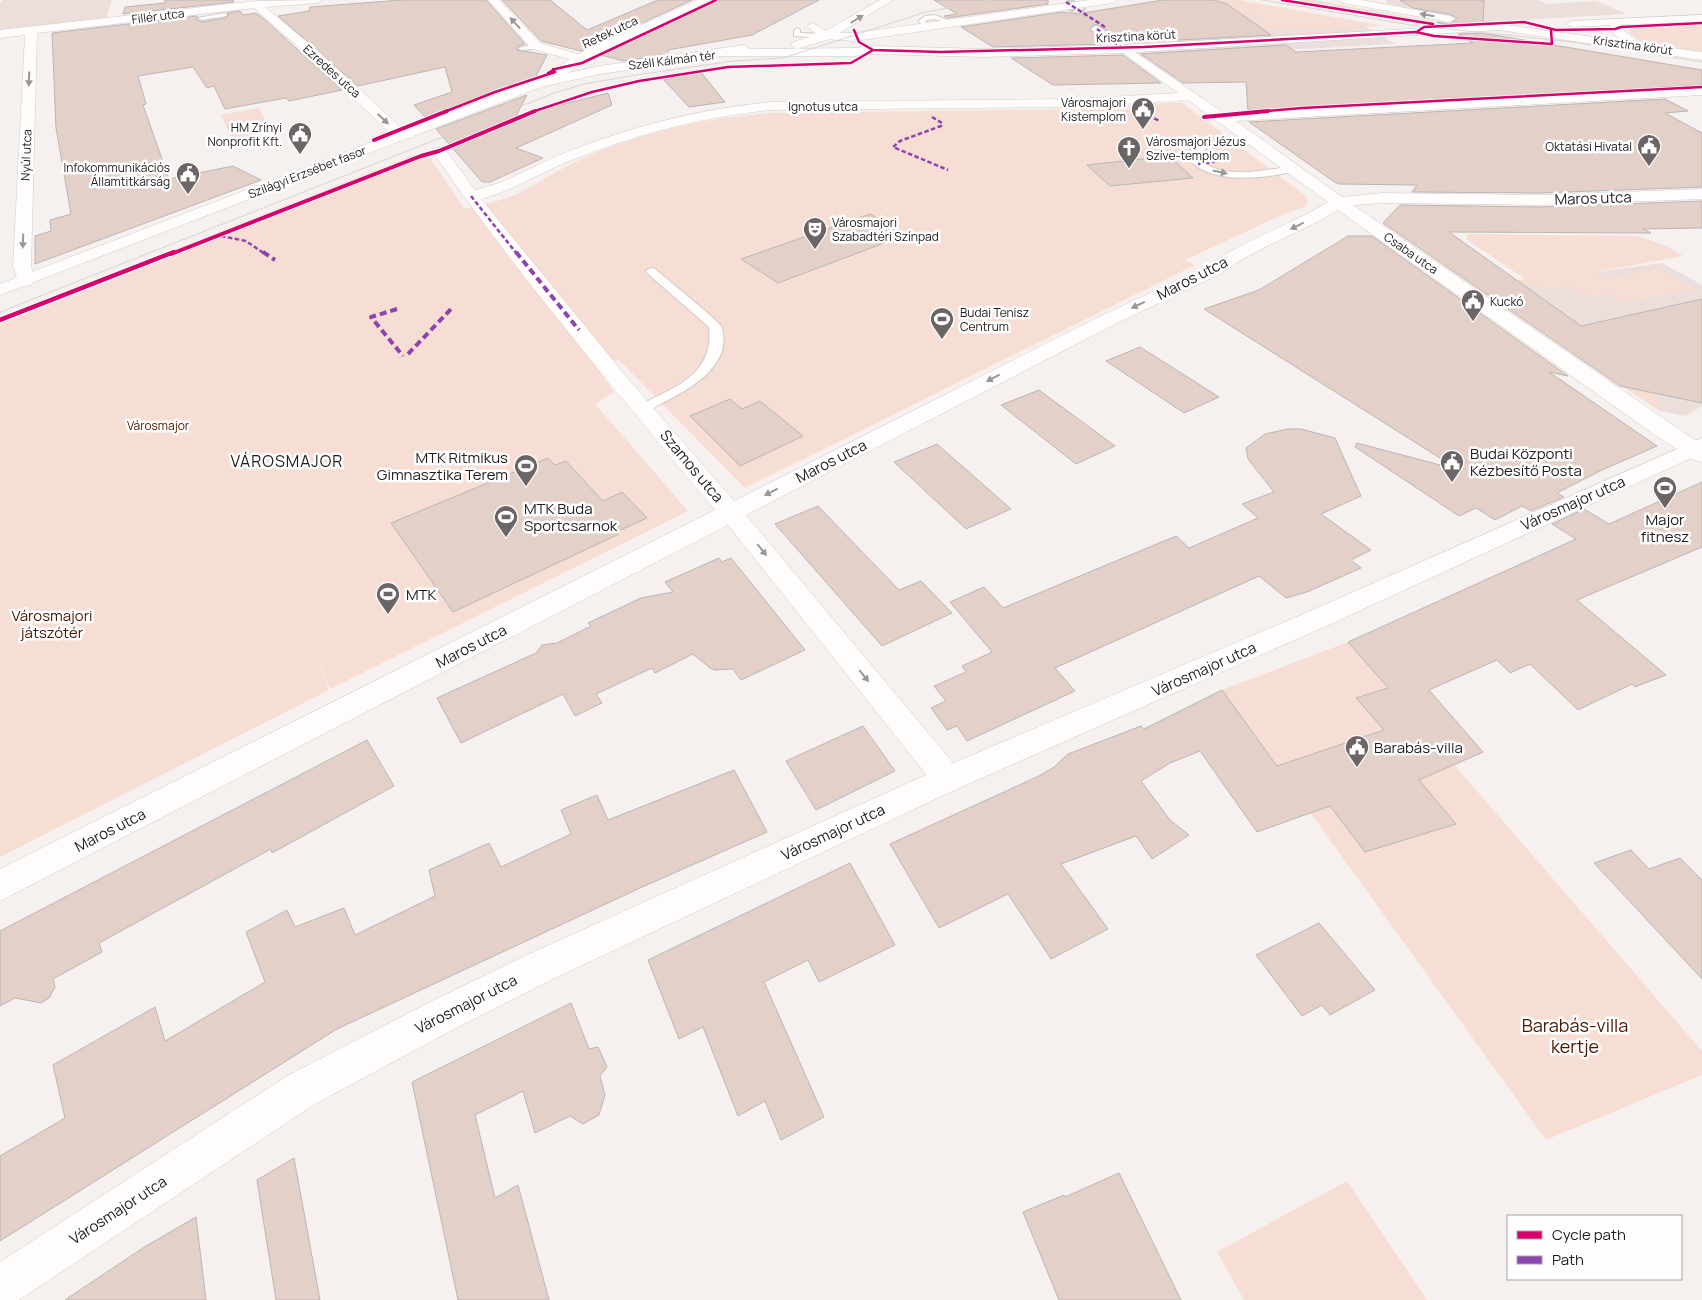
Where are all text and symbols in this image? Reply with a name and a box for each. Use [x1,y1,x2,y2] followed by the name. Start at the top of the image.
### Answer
[131,4,185,28] street label: Fillér utca
[1419,11,1435,19] one-way arrow
[579,12,641,52] street label: Retek utca
[851,14,864,23] one-way arrow
[509,17,521,29] one-way arrow
[1096,25,1177,47] street label: Krisztina körút
[1592,31,1674,59] street label: Krisztina körút
[299,41,365,101] street label: Ezredes utca
[628,46,717,74] street label: Széll Kálmán tér
[25,71,33,87] one-way arrow
[1061,94,1126,125] place label: Városmajori Kistemplom
[1130,96,1156,130] public building icon: Városmajori Kistemplom
[788,98,858,115] street label: Ignotus utca
[377,113,389,125] one-way arrow
[207,119,282,150] place label: HM Zrínyi Nonprofit Kft.
[287,121,313,155] public building icon: HM Zrínyi Nonprofit Kft.
[17,129,35,181] street label: Nyúl utca
[1146,133,1246,164] place label: Városmajori Jézus Szíve-templom
[1636,133,1662,167] public building icon: Oktatási Hivatal
[1116,135,1142,169] church icon: Városmajori Jézus Szíve-templom
[1545,138,1632,155] place label: Oktatási Hivatal
[245,141,369,202] street label: Szilágyi Erzsébet fasor
[63,159,170,190] place label: Infokommunikációs Államtitkárság
[175,161,201,195] public building icon: Infokommunikációs Államtitkárság
[1213,169,1229,177] one-way arrow
[1554,186,1632,210] street label: Maros utca
[832,214,939,245] place label: Városmajori Szabadtéri Színpad
[802,216,828,250] theatre icon: Városmajori Szabadtéri Színpad
[1290,223,1304,231] one-way arrow
[1380,228,1442,278] street label: Csaba utca
[19,234,27,250] one-way arrow
[1153,251,1231,305] street label: Maros utca
[1460,288,1486,322] public building icon: Kuckó
[1490,293,1523,310] place label: Kuckó
[1131,301,1145,309] one-way arrow
[960,304,1029,335] place label: Budai Tenisz Centrum
[929,306,955,340] sports icon: Budai Tenisz Centrum
[986,374,1000,382] one-way arrow
[127,417,190,434] park label: Városmajor
[655,425,729,507] street label: Szamos utca
[792,434,870,488] street label: Maros utca
[1470,443,1582,481] place label: Budai Központi Kézbesítő Posta
[377,447,508,485] place label: MTK Ritmikus Gimnasztika Terem
[1439,449,1465,483] public building icon: Budai Központi Kézbesítő Posta
[231,450,343,472] district label: VÁROSMAJOR
[513,453,539,487] sports icon: MTK Ritmikus Gimnasztika Terem
[1518,471,1628,535] street label: Városmajor utca
[1652,475,1678,509] sports icon: Major fitnesz
[764,488,778,496] one-way arrow
[524,498,618,536] place label: MTK Buda Sportcsarnok
[493,504,519,538] sports icon: MTK Buda Sportcsarnok
[1641,509,1689,547] place label: Major fitnesz
[756,544,767,557] one-way arrow
[375,581,401,615] sports icon: MTK
[406,584,437,605] place label: MTK
[11,605,93,643] park label: Városmajori játszótér
[432,619,510,673] street label: Maros utca
[1149,637,1259,701] street label: Városmajor utca
[859,670,870,683] one-way arrow
[1344,734,1370,768] public building icon: Barabás-villa
[1374,737,1463,758] place label: Barabás-villa
[778,799,888,865] street label: Városmajor utca
[71,803,149,857] street label: Maros utca
[411,969,521,1039] street label: Városmajor utca
[1522,1013,1628,1058] park label: Barabás-villa kertje
[65,1171,171,1249] street label: Városmajor utca
[1507,1215,1682,1280] legend
[1552,1224,1626,1245] text: Cycle path
[1552,1249,1584,1270] text: Path

